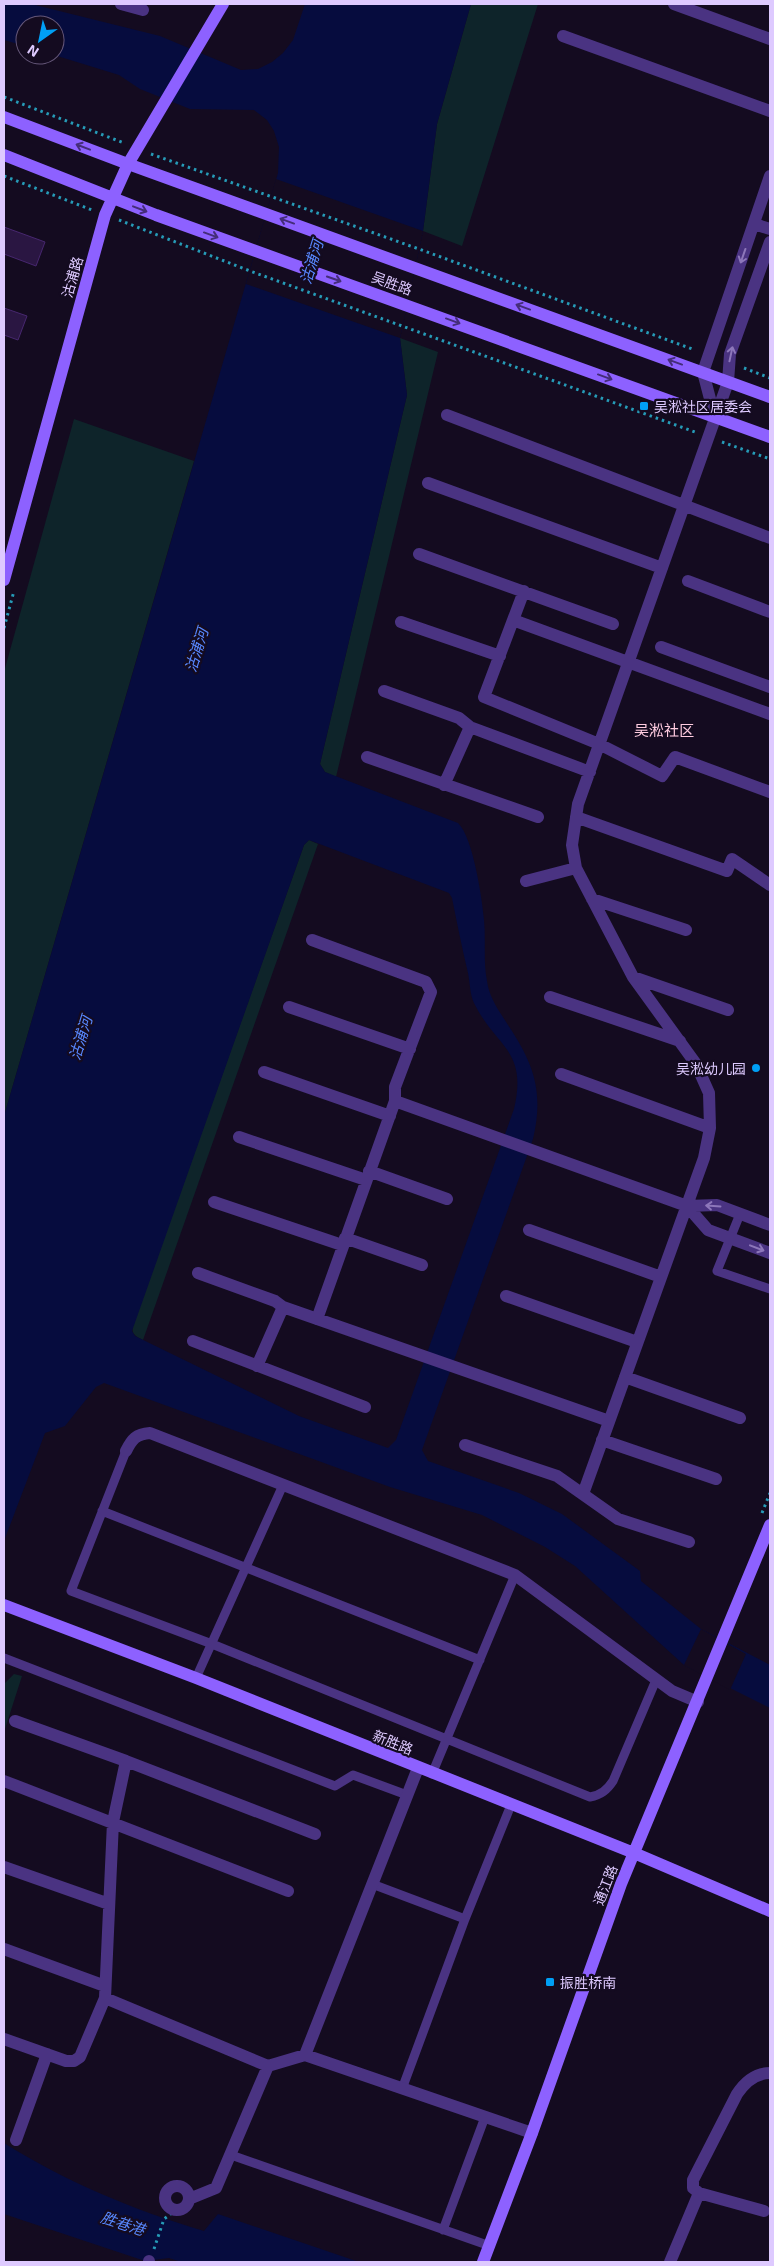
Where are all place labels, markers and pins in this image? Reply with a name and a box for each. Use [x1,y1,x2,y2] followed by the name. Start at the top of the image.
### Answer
[654,398,752,415] place label: 吴淞社区居委会
[638,400,650,412] marker: 吴淞社区居委会
[676,1060,746,1077] place label: 吴淞幼儿园
[750,1062,762,1074] marker: 吴淞幼儿园
[560,1974,616,1991] place label: 振胜桥南
[544,1976,556,1988] marker: 振胜桥南

